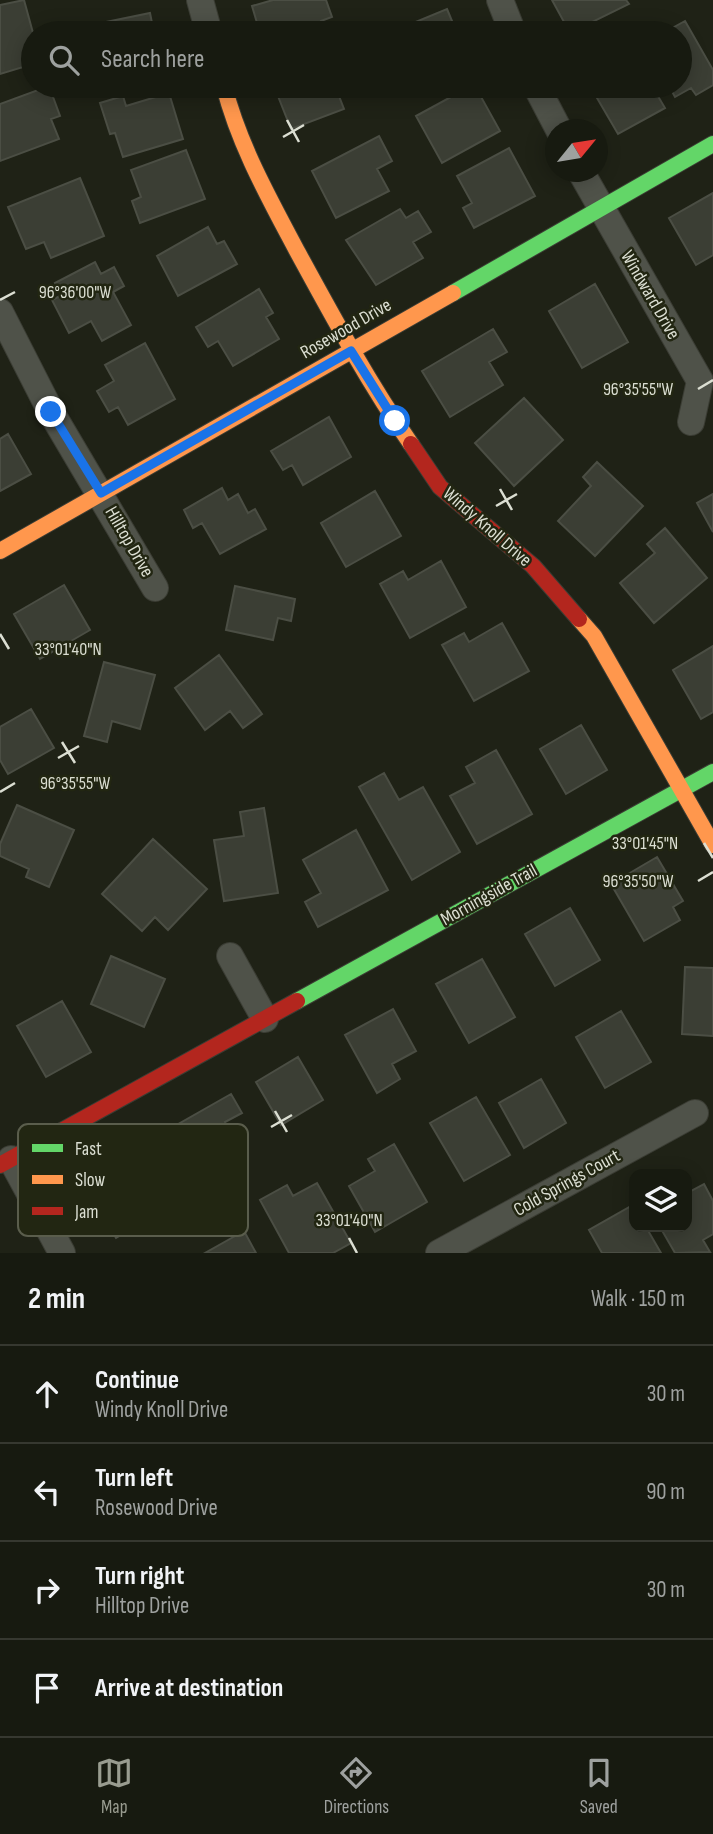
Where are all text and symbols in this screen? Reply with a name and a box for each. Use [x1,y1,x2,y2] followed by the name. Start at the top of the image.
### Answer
[21,21,692,98] search box
[45,41,83,79] icon: search
[101,44,204,75] text: Search here
[545,119,608,182] north arrow
[615,246,685,344] street label: Windward Drive
[39,282,112,303] text: 96°36'00"W
[296,294,396,364] street label: Rosewood Drive
[603,379,673,400] text: 96°35'55"W
[35,396,66,427] route end
[379,405,410,436] route start
[438,482,536,572] street label: Windy Knoll Drive
[100,503,158,581] street label: Hilltop Drive
[34,639,102,660] text: 33°01'40"N
[40,773,110,794] text: 96°35'55"W
[612,833,678,854] text: 33°01'45"N
[437,859,541,931] street label: Morningside Trail
[602,871,674,892] text: 96°35'50"W
[18,1124,248,1236] legend
[75,1138,102,1161] text: Fast
[510,1144,624,1222] street label: Cold Springs Court
[75,1169,105,1192] text: Slow
[629,1169,692,1232] map controls
[629,1169,692,1232] button: layers
[74,1201,98,1224] text: Jam
[315,1210,383,1231] text: 33°01'40"N
[28,1281,85,1317] text: 2 min
[591,1285,685,1313] text: Walk · 150 m
[95,1365,179,1396] text: Continue
[28,1375,66,1413] icon: ahead
[647,1380,685,1408] text: 30 m
[95,1396,228,1424] text: Windy Knoll Drive
[95,1463,173,1494] text: Turn left
[28,1473,66,1511] icon: left
[646,1478,685,1506] text: 90 m
[95,1494,218,1522] text: Rosewood Drive
[95,1561,184,1592] text: Turn right
[28,1571,66,1609] icon: right
[647,1576,685,1604] text: 30 m
[95,1592,189,1620] text: Hilltop Drive
[28,1669,66,1707] icon: arrive
[95,1673,283,1704] text: Arrive at destination
[95,1754,133,1819] tab: Map
[324,1754,389,1819] tab: Directions
[580,1754,618,1819] tab: Saved

